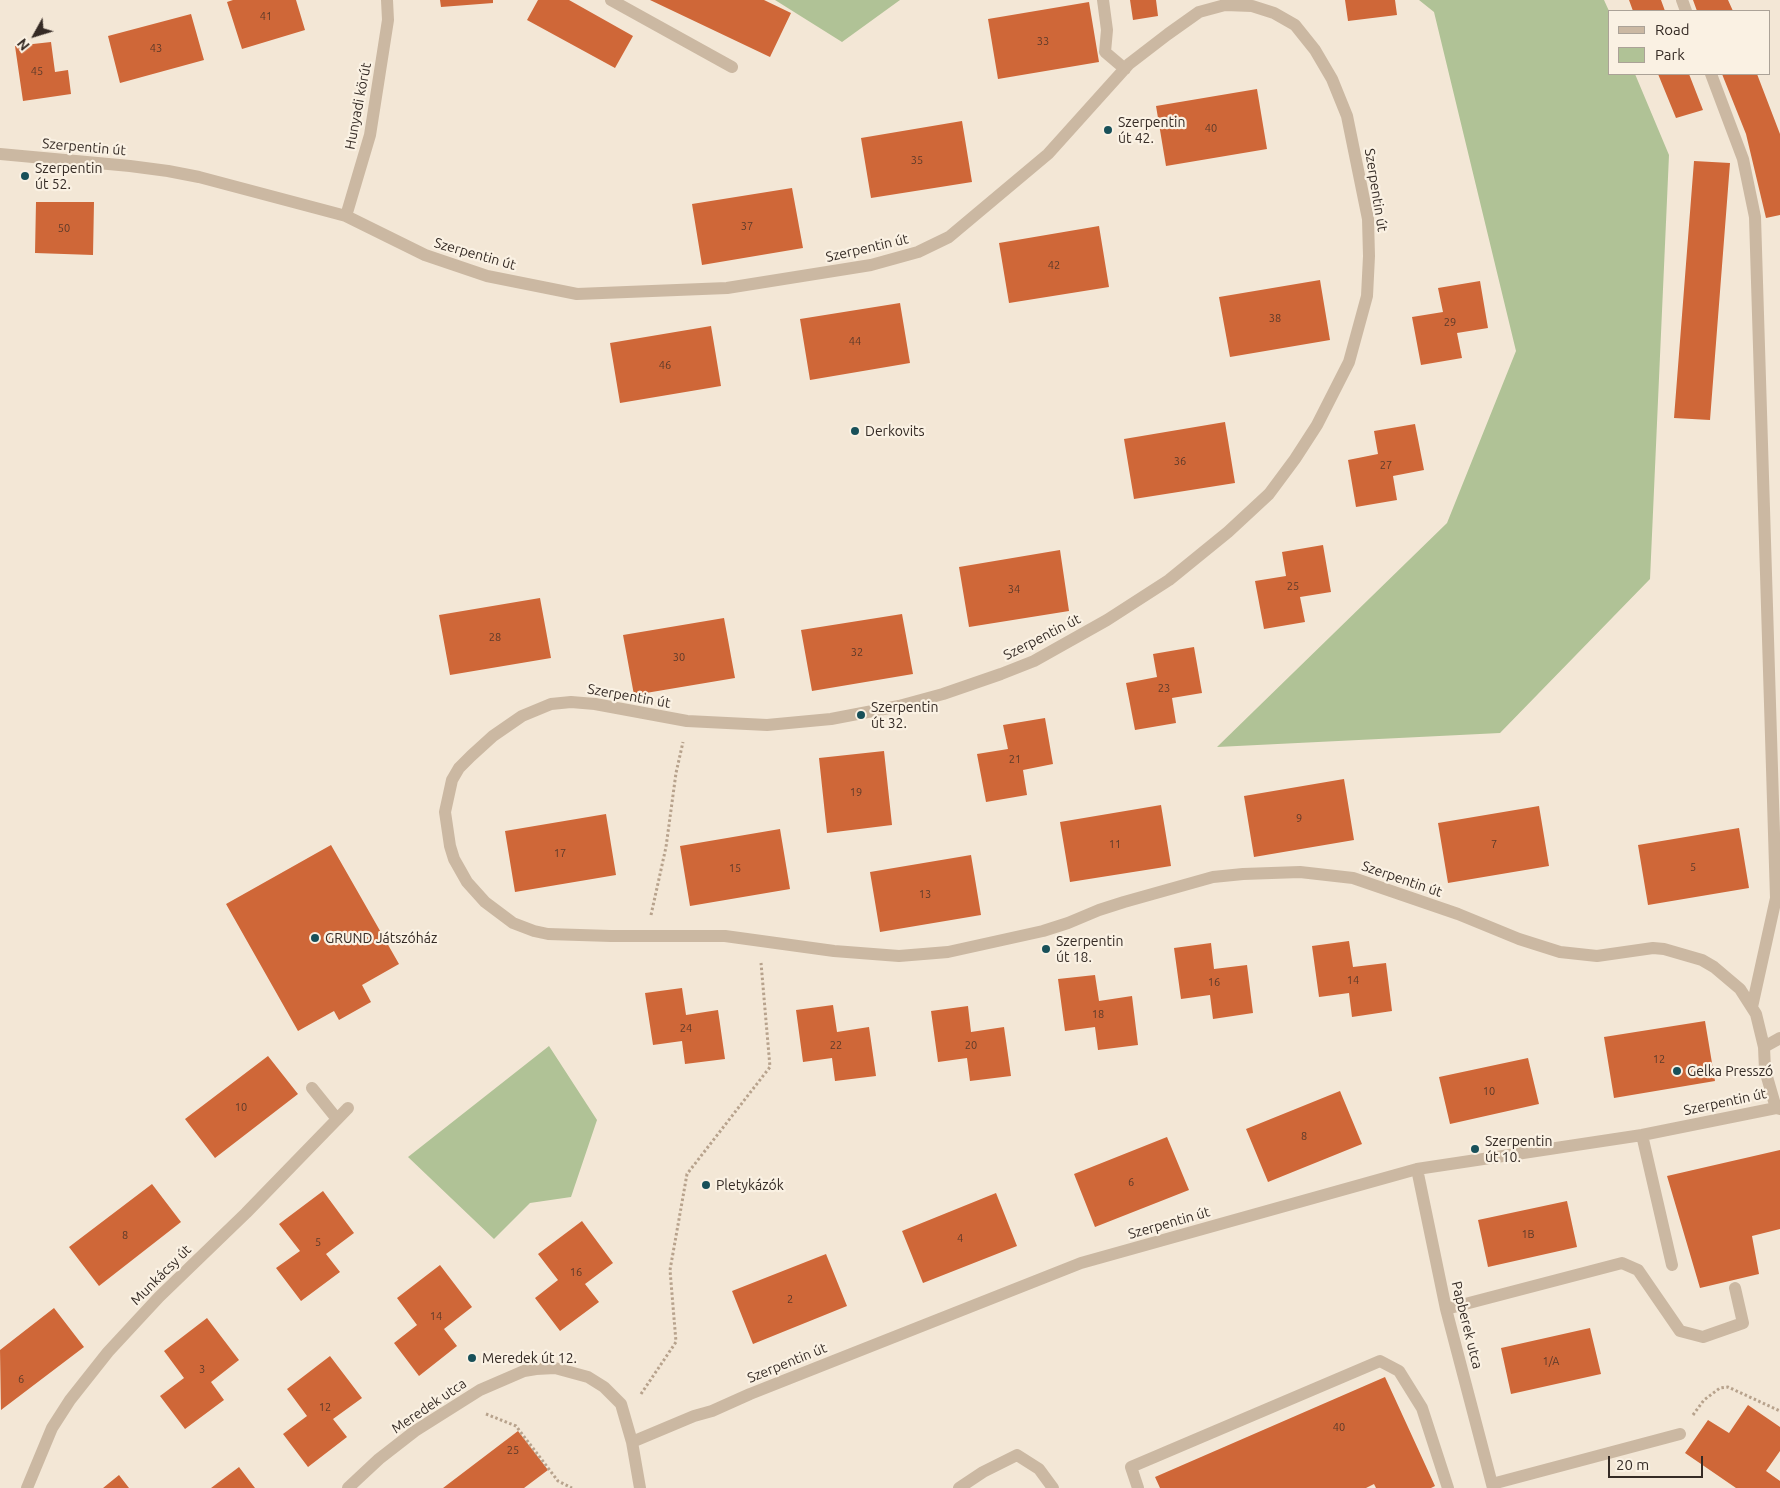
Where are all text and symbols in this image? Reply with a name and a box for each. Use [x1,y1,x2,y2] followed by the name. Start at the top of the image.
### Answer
[260,9,272,23] house number: 41
[10,10,60,60] north arrow
[1608,10,1770,75] legend
[1655,21,1690,38] text: Road
[1037,34,1049,48] house number: 33
[14,35,33,54] text: N
[150,41,162,55] house number: 43
[1655,46,1685,63] text: Park
[341,61,375,151] street label: Hunyadi körút
[31,64,43,78] house number: 45
[1118,114,1185,146] place label: Szerpentin út 42.
[1205,121,1217,135] house number: 40
[1102,124,1114,136] marker: Szerpentin út 42.
[41,135,127,159] street label: Szerpentin út
[1361,147,1391,233] street label: Szerpentin út
[911,153,923,167] house number: 35
[35,160,102,192] place label: Szerpentin út 52.
[19,170,31,182] marker: Szerpentin út 52.
[741,219,753,233] house number: 37
[58,221,70,235] house number: 50
[824,230,910,266] street label: Szerpentin út
[432,234,518,274] street label: Szerpentin út
[1048,258,1060,272] house number: 42
[1269,311,1281,325] house number: 38
[1444,315,1456,329] house number: 29
[849,334,861,348] house number: 44
[659,358,671,372] house number: 46
[865,423,925,439] place label: Derkovits
[849,425,861,437] marker: Derkovits
[1174,454,1186,468] house number: 36
[1380,458,1392,472] house number: 27
[1287,579,1299,593] house number: 25
[1008,582,1020,596] house number: 34
[1001,610,1083,664] street label: Szerpentin út
[489,630,501,644] house number: 28
[851,645,863,659] house number: 32
[673,650,685,664] house number: 30
[586,680,672,712] street label: Szerpentin út
[1158,681,1170,695] house number: 23
[871,699,938,732] place label: Szerpentin út 32.
[855,709,867,721] marker: Szerpentin út 32.
[1009,752,1021,766] house number: 21
[850,785,862,799] house number: 19
[1296,811,1302,825] house number: 9
[1109,837,1121,851] house number: 11
[1491,837,1497,851] house number: 7
[554,846,566,860] house number: 17
[1359,857,1445,901] street label: Szerpentin út
[1690,860,1696,874] house number: 5
[729,861,741,875] house number: 15
[919,887,931,901] house number: 13
[325,930,437,946] place label: GRUND Játszóház
[309,932,321,944] marker: GRUND Játszóház
[1056,933,1123,966] place label: Szerpentin út 18.
[1040,943,1052,955] marker: Szerpentin út 18.
[1347,973,1359,987] house number: 14
[1208,975,1220,989] house number: 16
[1092,1007,1104,1021] house number: 18
[680,1021,692,1035] house number: 24
[830,1038,842,1052] house number: 22
[965,1038,977,1052] house number: 20
[1653,1052,1665,1066] house number: 12
[1687,1063,1773,1079] place label: Gelka Presszó
[1671,1065,1683,1077] marker: Gelka Presszó
[1483,1084,1495,1098] house number: 10
[1682,1085,1768,1119] street label: Szerpentin út
[235,1100,247,1114] house number: 10
[1301,1129,1307,1143] house number: 8
[1485,1133,1552,1166] place label: Szerpentin út 10.
[1469,1143,1481,1155] marker: Szerpentin út 10.
[1128,1175,1134,1189] house number: 6
[716,1177,784,1193] place label: Pletykázók
[700,1179,712,1191] marker: Pletykázók
[1126,1203,1212,1243] street label: Szerpentin út
[1521,1227,1535,1241] house number: 1B
[122,1228,128,1242] house number: 8
[957,1231,963,1245] house number: 4
[315,1235,321,1249] house number: 5
[127,1241,195,1309] street label: Munkácsy út
[570,1265,582,1279] house number: 16
[1448,1279,1486,1371] street label: Papberek utca
[787,1292,793,1306] house number: 2
[430,1309,442,1323] house number: 14
[745,1339,829,1387] street label: Szerpentin út
[482,1350,577,1366] place label: Meredek út 12.
[466,1352,478,1364] marker: Meredek út 12.
[1543,1354,1559,1368] house number: 1/A
[199,1362,205,1376] house number: 3
[18,1372,24,1386] house number: 6
[389,1375,469,1437] street label: Meredek utca
[319,1400,331,1414] house number: 12
[1333,1420,1345,1434] house number: 40
[507,1443,519,1457] house number: 25
[1610,1446,1705,1478] scale bar
[1616,1456,1649,1473] text: 20 m

